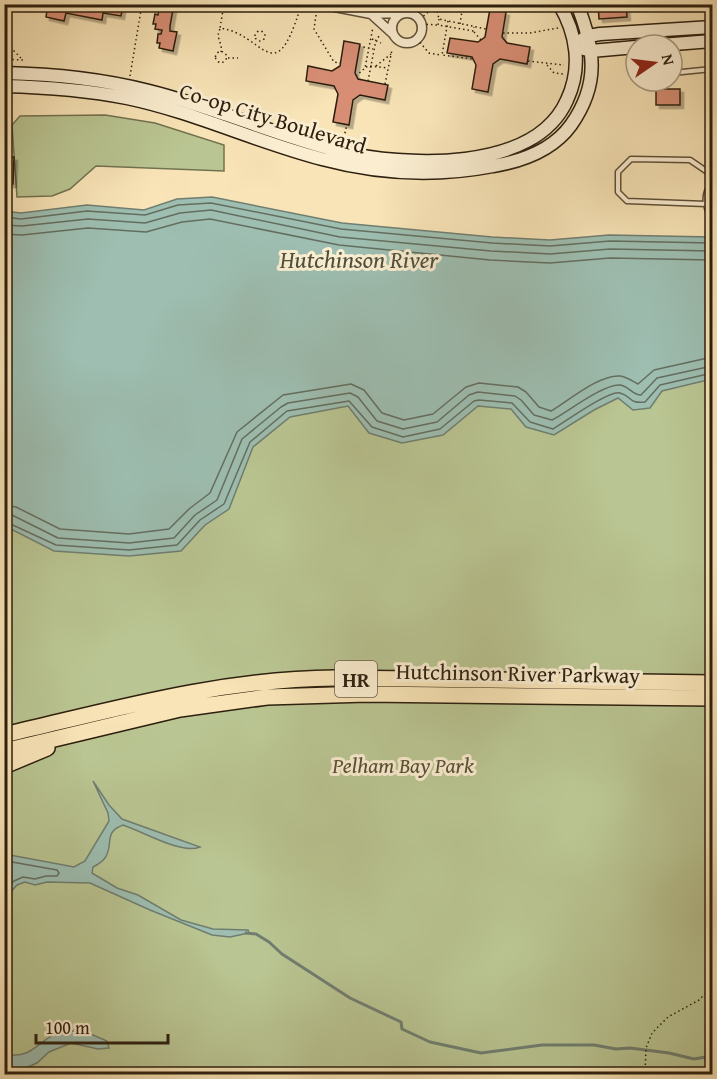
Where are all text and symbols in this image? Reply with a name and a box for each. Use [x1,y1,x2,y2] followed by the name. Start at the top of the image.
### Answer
[624,33,684,93] north arrow
[656,51,682,68] text: N
[176,74,371,162] street label: Co-op City Boulevard
[279,242,439,277] water label: Hutchinson River
[396,655,640,691] street label: Hutchinson River Parkway
[335,661,377,697] road number: HR
[331,749,475,781] park label: Pelham Bay Park
[36,1007,168,1045] scale bar
[45,1014,90,1041] text: 100 m

